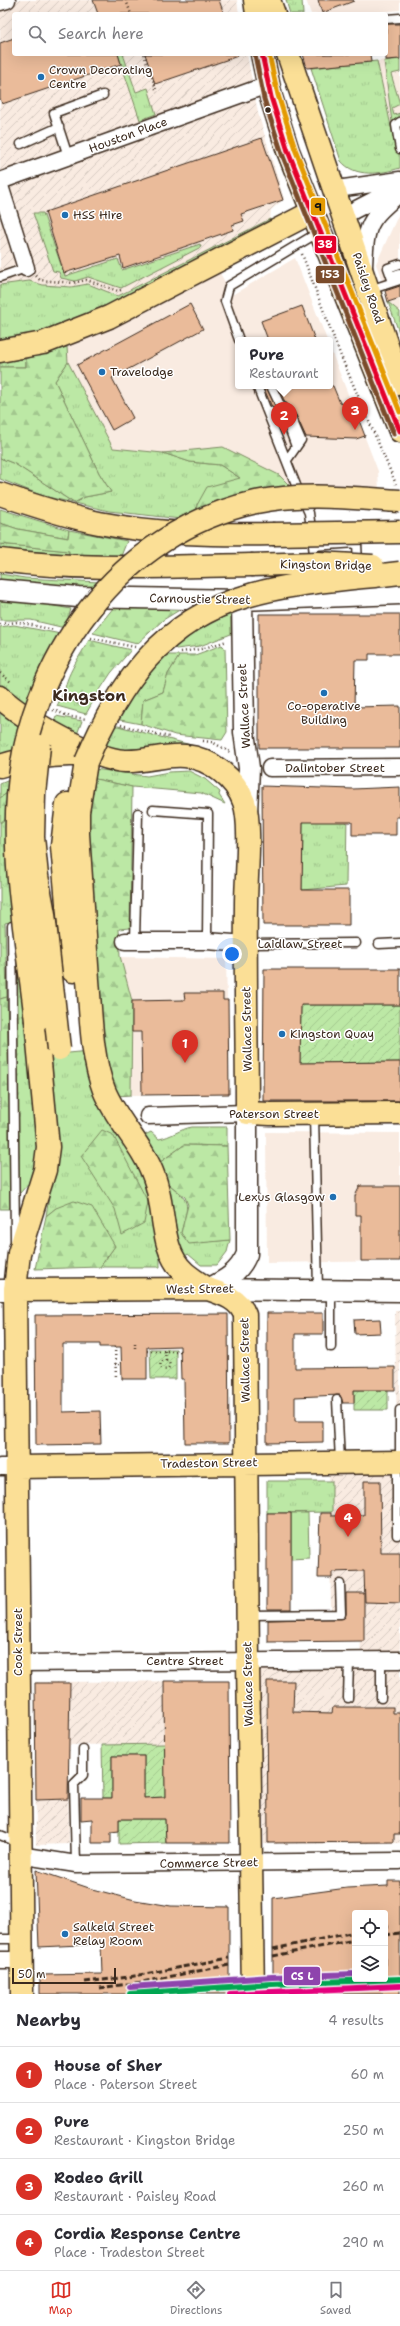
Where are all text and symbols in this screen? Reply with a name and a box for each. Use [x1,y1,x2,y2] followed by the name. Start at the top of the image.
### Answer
[12,12,388,56] search box
[26,23,48,45] icon: search
[58,24,144,44] text: Search here
[49,62,152,92] place label: Crown Decorating Centre
[36,72,46,82] marker: Crown Decorating Centre
[263,105,273,115] unlabelled marker
[86,113,170,157] street label: Houston Place
[310,197,326,216] line badge: 9
[314,200,322,215] text: 9
[73,207,123,223] place label: HSS Hire
[60,210,70,220] marker: HSS Hire
[314,235,337,254] line badge: 38
[317,237,333,252] text: 38
[348,250,388,326] street label: Paisley Road
[315,265,345,284] line badge: 153
[320,267,340,282] text: 153
[235,337,333,389] popup
[249,345,284,365] text: Pure
[110,364,174,380] place label: Travelodge
[249,365,319,382] text: Restaurant
[97,367,107,377] marker: Travelodge
[342,397,368,430] pin: 3
[271,402,297,435] pin: 2
[280,556,372,574] street label: Kingston Bridge
[149,590,251,608] street label: Carnoustie Street
[234,663,254,749] street label: Wallace Street
[52,685,126,706] district label: Kingston
[319,688,329,698] marker: Co-operative Building
[287,698,361,728] place label: Co-operative Building
[285,760,385,776] street label: Dalintober Street
[257,936,343,952] street label: Laidlaw Street
[222,944,242,964] your location
[238,986,256,1072] street label: Wallace Street
[290,1026,374,1042] place label: Kingston Quay
[277,1029,287,1039] marker: Kingston Quay
[172,1030,198,1063] pin: 1
[229,1106,319,1122] street label: Paterson Street
[238,1189,326,1205] place label: Lexus Glasgow
[328,1192,338,1202] marker: Lexus Glasgow
[166,1280,234,1298] street label: West Street
[236,1317,254,1403] street label: Wallace Street
[160,1454,258,1472] street label: Tradeston Street
[335,1504,361,1537] pin: 4
[10,1608,26,1676] street label: Cook Street
[239,1641,257,1727] street label: Wallace Street
[146,1653,224,1669] street label: Centre Street
[160,1854,258,1872] street label: Commerce Street
[352,1910,388,1982] map controls
[352,1910,388,1946] button: locate
[73,1919,154,1949] place label: Salkeld Street Relay Room
[60,1929,70,1939] marker: Salkeld Street Relay Room
[352,1946,388,1982] button: layers
[12,1966,116,1985] scale bar
[283,1966,321,1986] line badge: CS L
[18,1967,46,1982] text: 50 m
[291,1969,313,1984] text: CS L
[16,2009,81,2031] text: Nearby
[328,2012,384,2029] text: 4 results
[54,2056,162,2076] text: House of Sher
[26,2066,32,2083] text: 1
[351,2066,384,2083] text: 60 m
[54,2076,197,2093] text: Place · Paterson Street
[54,2112,89,2132] text: Pure
[24,2122,34,2139] text: 2
[343,2122,384,2139] text: 250 m
[54,2132,235,2149] text: Restaurant · Kingston Bridge
[54,2168,143,2188] text: Rodeo Grill
[24,2178,34,2195] text: 3
[342,2178,384,2195] text: 260 m
[54,2188,216,2205] text: Restaurant · Paisley Road
[54,2224,241,2244] text: Cordia Response Centre
[24,2234,34,2251] text: 4
[342,2234,384,2251] text: 290 m
[54,2244,205,2261] text: Place · Tradeston Street
[49,2279,72,2318] tab: Map
[170,2279,222,2318] tab: Directions
[320,2279,351,2318] tab: Saved

